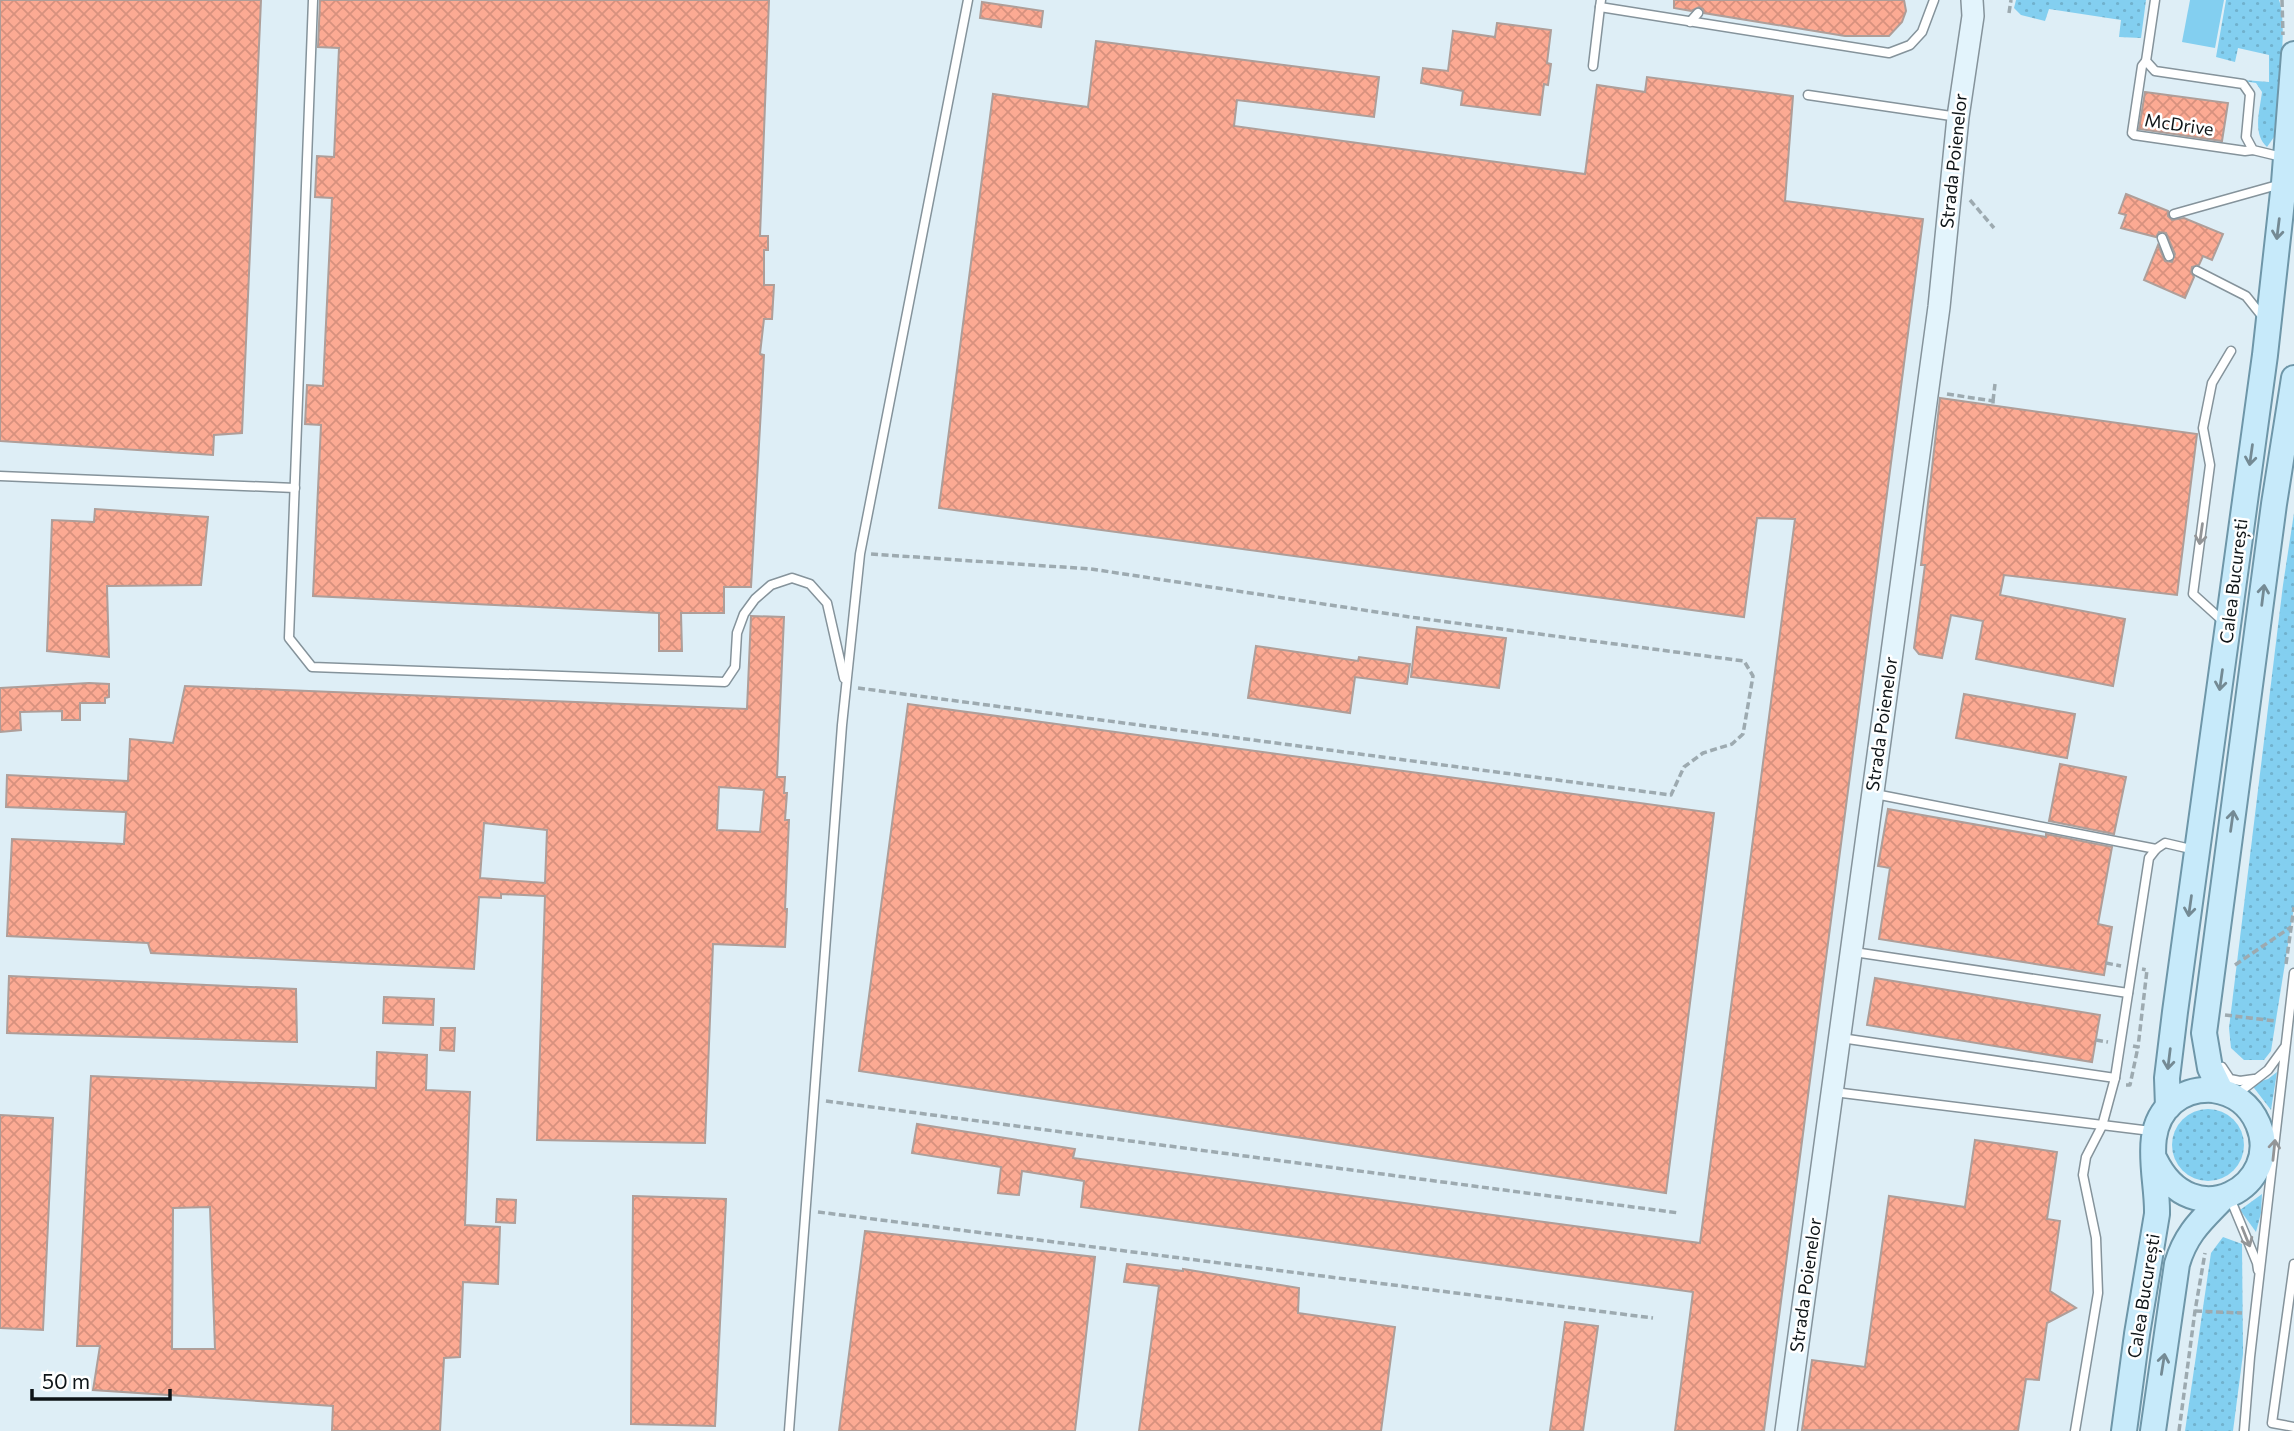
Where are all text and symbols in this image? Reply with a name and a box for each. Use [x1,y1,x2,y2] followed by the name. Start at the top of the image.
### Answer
[1935,92,1971,229] street label: Strada Poienelor
[2143,108,2215,140] street label: McDrive
[2272,217,2285,240] one-way arrow
[2244,443,2257,466] one-way arrow
[2214,517,2253,645] street label: Calea București
[2194,522,2207,545] one-way arrow
[2256,584,2269,607] one-way arrow
[1861,655,1901,793] street label: Strada Poienelor
[2214,668,2227,691] one-way arrow
[2226,810,2239,832] one-way arrow
[2183,894,2196,917] one-way arrow
[2162,1047,2175,1070] one-way arrow
[2267,1139,2280,1162] one-way arrow
[1785,1216,1825,1354] street label: Strada Poienelor
[2241,1226,2254,1247] one-way arrow
[2122,1232,2165,1360] street label: Calea București
[2157,1353,2170,1375] one-way arrow
[32,1358,170,1402] scale bar
[42,1368,90,1393] text: 50 m

